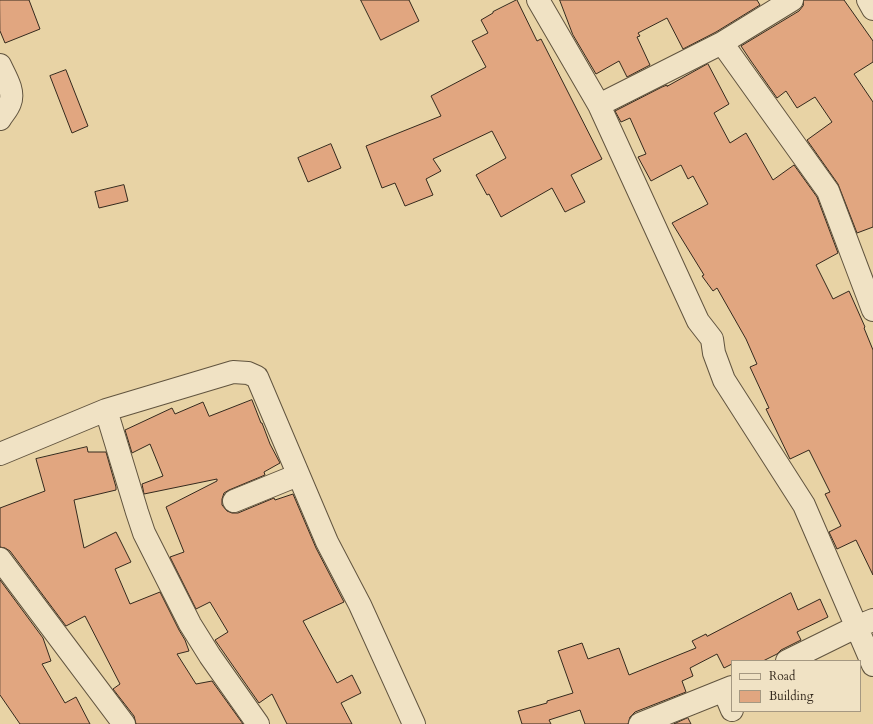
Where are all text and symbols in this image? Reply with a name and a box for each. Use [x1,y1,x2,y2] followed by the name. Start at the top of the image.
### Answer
[731,660,861,712] legend
[769,668,795,684] text: Road
[769,688,813,704] text: Building

